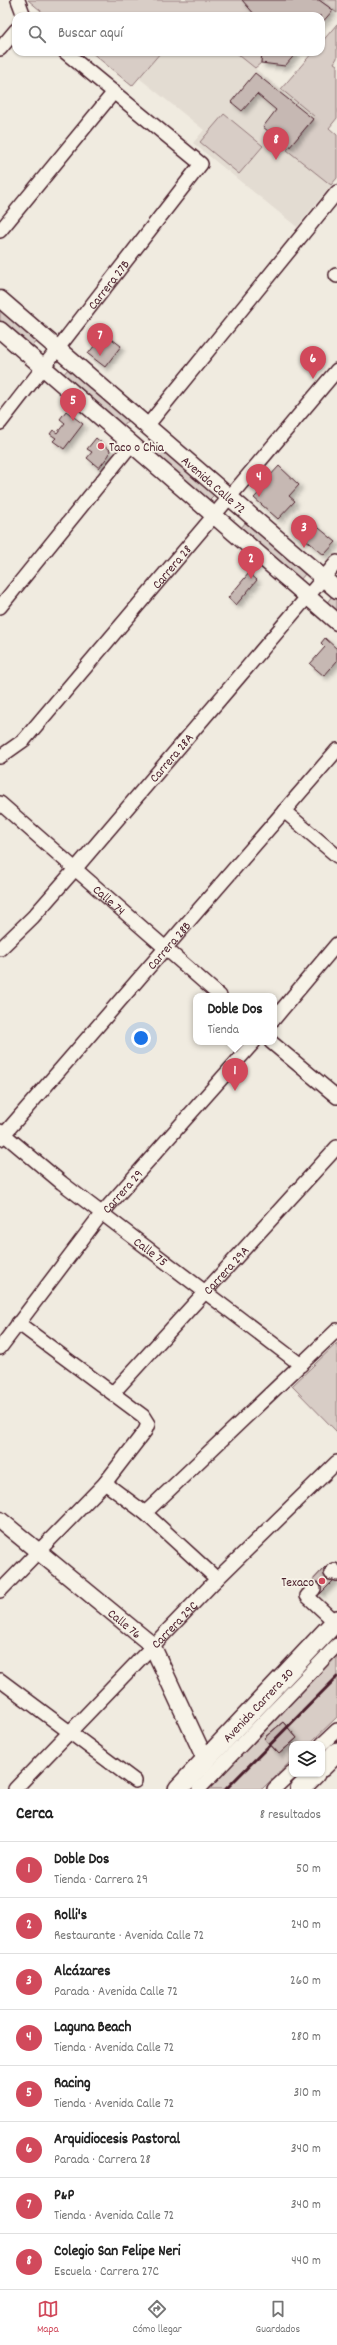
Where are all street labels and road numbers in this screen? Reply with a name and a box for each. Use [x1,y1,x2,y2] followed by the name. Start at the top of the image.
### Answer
[84,256,135,315] street label: Carrera 27B
[176,453,249,519] street label: Avenida Calle 72
[149,542,197,594] street label: Carrera 28
[146,730,199,788] street label: Carrera 28A
[88,882,129,921] street label: Calle 74
[144,918,197,975] street label: Carrera 28B
[99,1166,149,1219] street label: Carrera 29
[129,1234,171,1272] street label: Calle 75
[200,1242,255,1300] street label: Carrera 29A
[148,1597,204,1654] street label: Carrera 29C
[103,1605,145,1645] street label: Calle 76
[219,1665,299,1748] street label: Avenida Carrera 30

